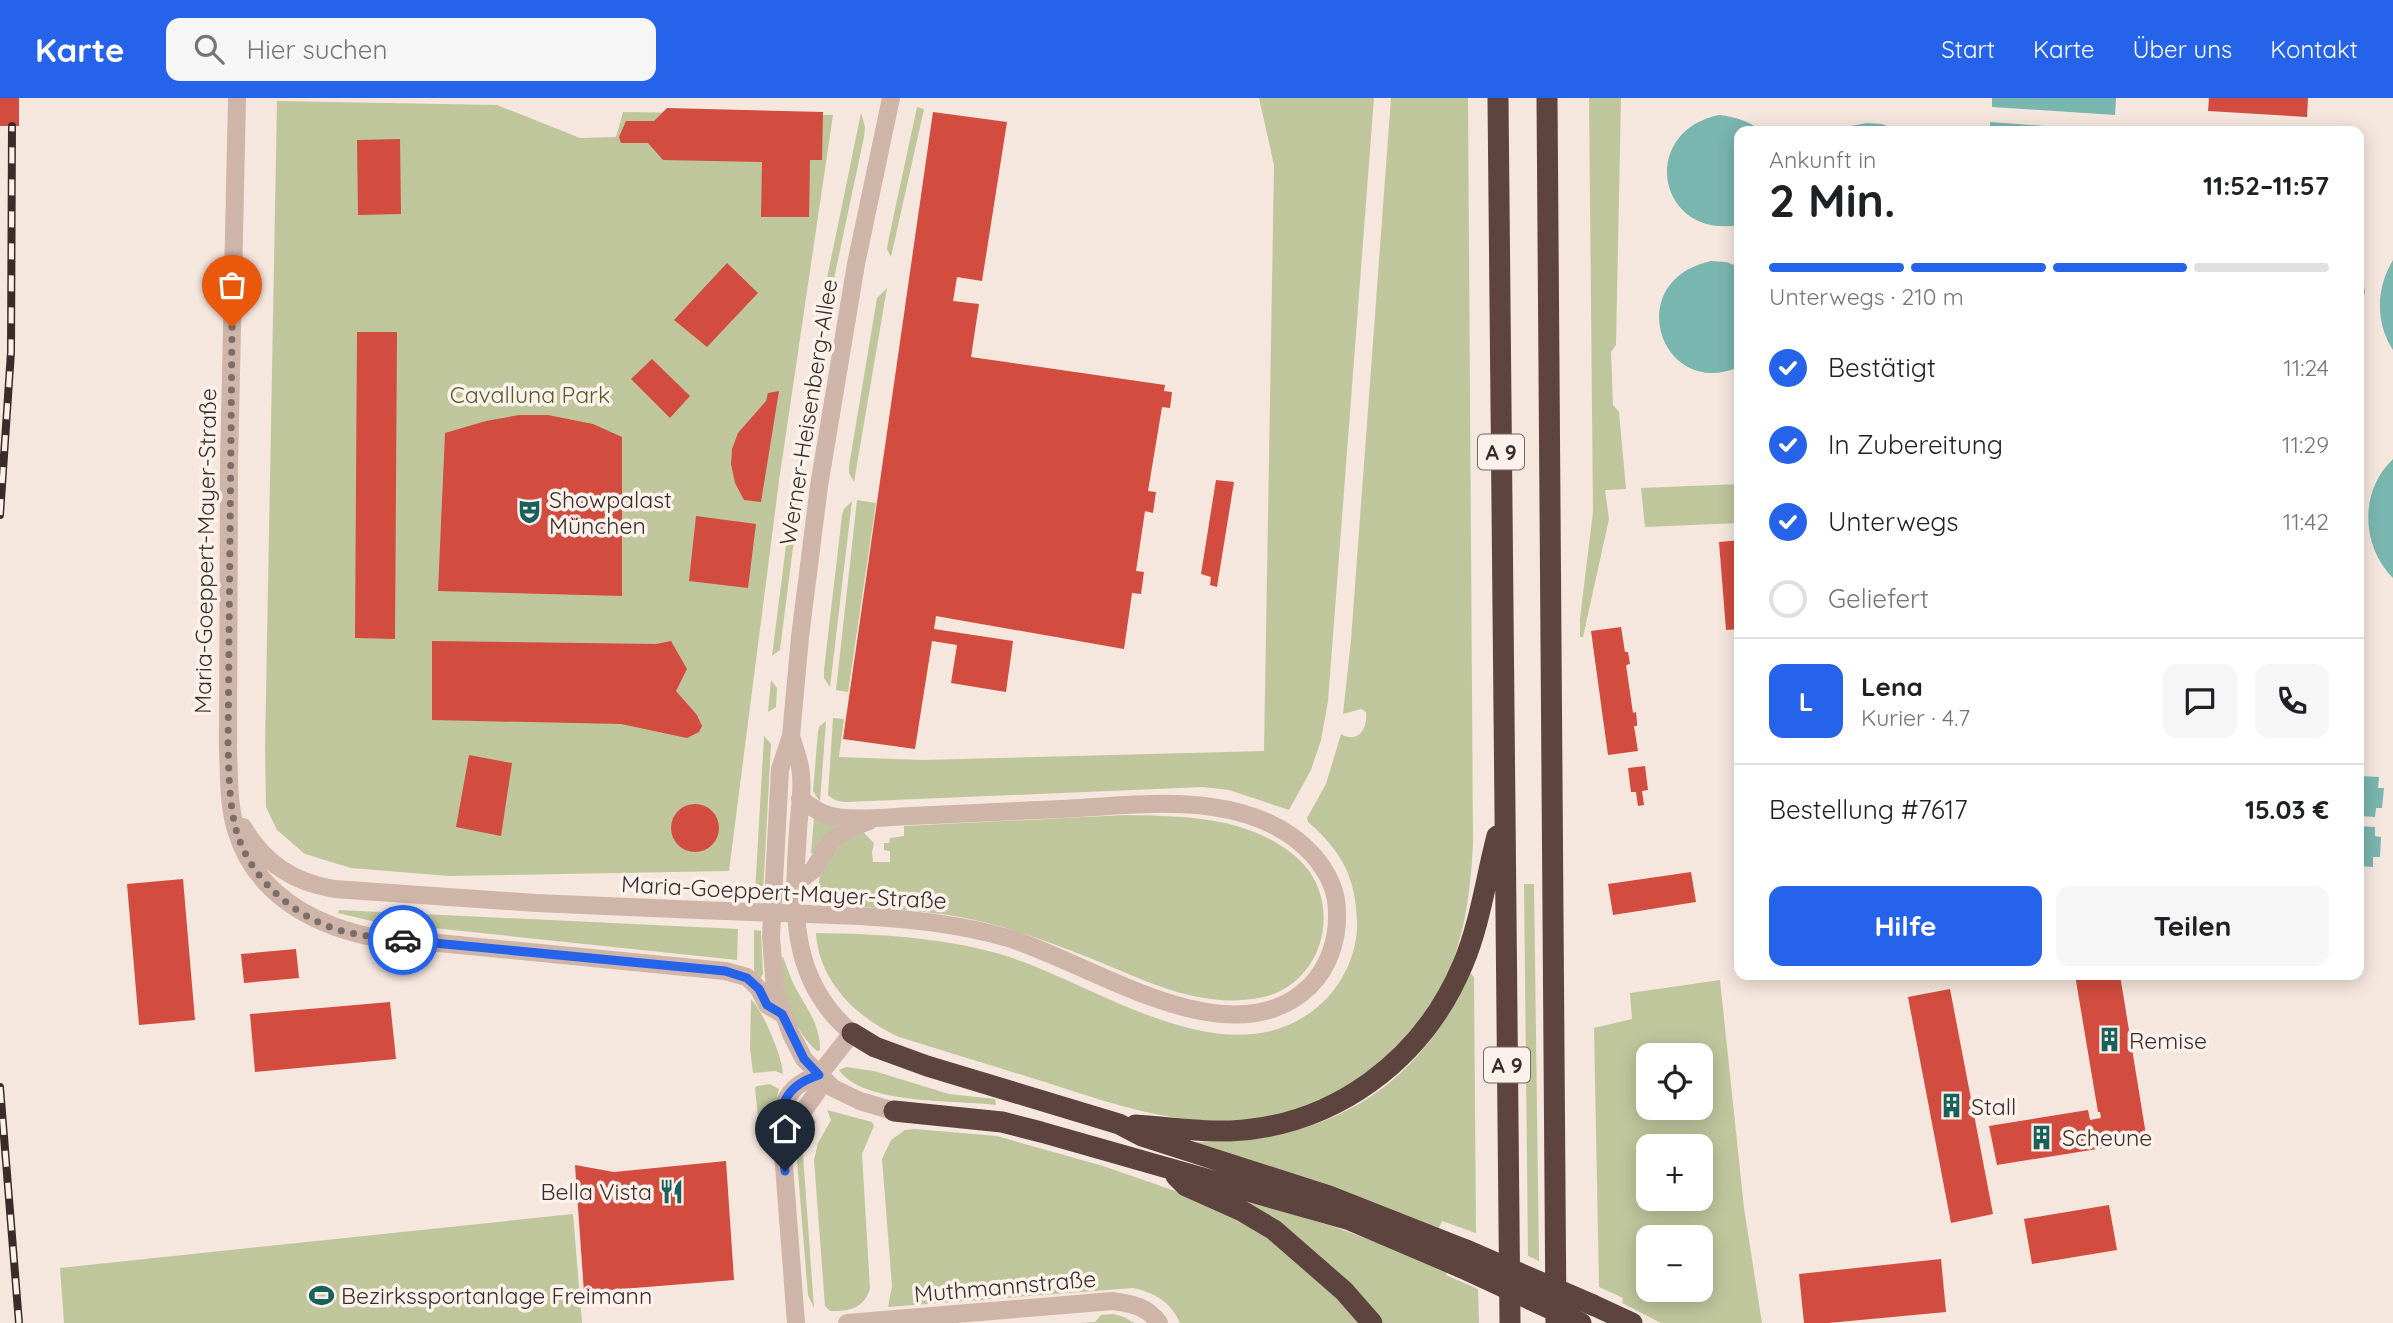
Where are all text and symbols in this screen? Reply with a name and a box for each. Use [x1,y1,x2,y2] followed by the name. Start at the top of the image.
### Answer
[166,18,656,81] search box
[35,29,124,70] text: Karte
[190,30,228,68] icon: search
[246,33,388,66] text: Hier suchen
[1941,34,1995,64] text: Start
[2033,34,2094,64] text: Karte
[2132,34,2232,64] text: Über uns
[2270,34,2358,64] text: Kontakt
[1769,145,1876,174] text: Ankunft in
[2203,169,2329,202] text: 11:52–11:57
[1769,171,1895,229] text: 2 Min.
[202,255,262,327] pin
[213,266,251,304] icon: bag
[773,277,843,547] street label: Werner-Heisenberg-Allee
[1769,282,1964,311] text: Unterwegs · 210 m
[1769,349,1807,387] icon: check
[1828,351,1936,384] text: Bestätigt
[2283,353,2329,382] text: 11:24
[450,380,610,409] park label: Cavalluna Park
[188,388,222,714] street label: Maria-Goeppert-Mayer-Straße
[1769,426,1807,464] icon: check
[1828,428,2003,461] text: In Zubereitung
[2282,430,2329,459] text: 11:29
[1478,434,1524,470] road number: A 9
[549,485,672,540] place label: Showpalast München
[515,498,543,526] theatre icon: Showpalast München
[1769,503,1807,541] icon: check
[1828,505,1959,538] text: Unterwegs
[2283,507,2329,536] text: 11:42
[1828,582,1929,615] text: Geliefert
[2163,664,2237,738] button: chat
[2255,664,2329,738] button: phone
[1861,670,1923,703] text: Lena
[1799,685,1813,718] text: L
[1861,703,1970,732] text: Kurier · 4.7
[1769,793,1968,826] text: Bestellung #7617
[2245,793,2329,826] text: 15.03 €
[621,869,947,915] street label: Maria-Goeppert-Mayer-Straße
[1769,886,2042,966] button: Hilfe
[2056,886,2329,966] button: Teilen
[368,905,438,975] courier
[384,921,422,959] icon: car
[2095,1026,2123,1054] building icon: Remise
[2129,1026,2207,1055] place label: Remise
[1636,1043,1713,1302] map controls
[1636,1043,1713,1120] button: locate
[1484,1048,1530,1082] road number: A 9
[1937,1092,1965,1120] building icon: Stall
[1971,1092,2016,1121] place label: Stall
[755,1099,815,1171] pin
[766,1110,804,1148] icon: home
[2028,1123,2056,1151] building icon: Scheune
[2062,1123,2152,1152] place label: Scheune
[1636,1134,1713,1211] button: +
[541,1177,652,1206] place label: Bella Vista
[658,1177,686,1205] restaurant icon: Bella Vista
[1636,1225,1713,1302] button: −
[913,1264,1097,1308] street label: Muthmannstraße
[307,1281,335,1309] sports icon: Bezirkssportanlage Freimann
[341,1281,652,1310] place label: Bezirkssportanlage Freimann

